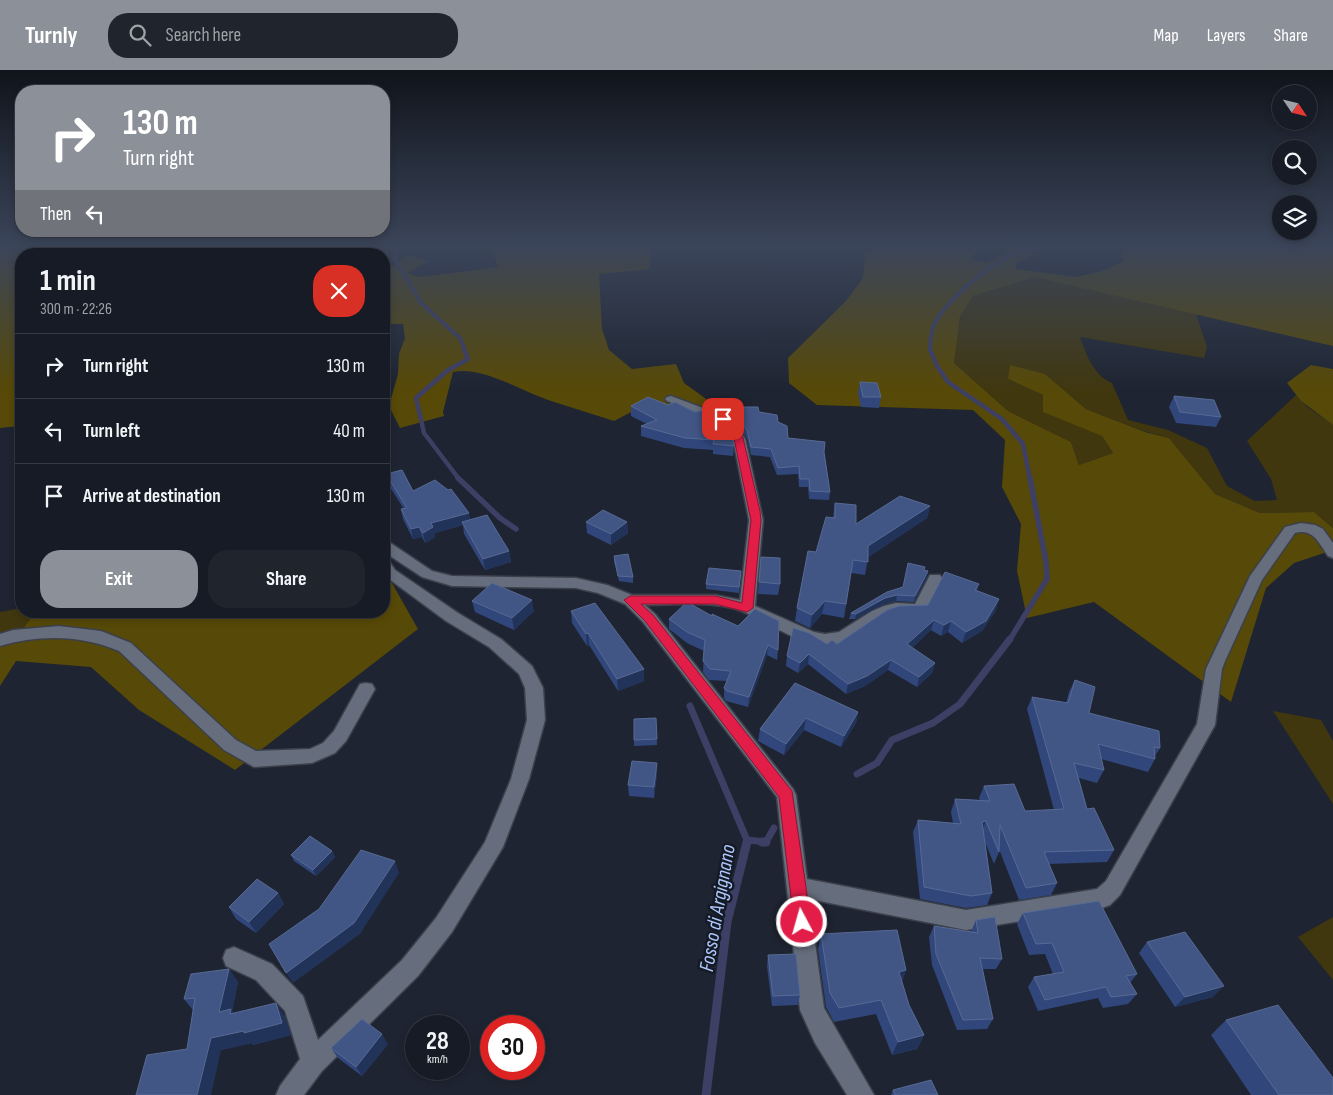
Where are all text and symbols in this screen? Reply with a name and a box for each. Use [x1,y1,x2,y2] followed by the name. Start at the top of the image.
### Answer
[108,13,458,58] search box
[25,21,78,50] text: Turnly
[126,21,154,49] icon: search
[166,24,241,47] text: Search here
[1154,25,1179,46] text: Map
[1207,25,1246,46] text: Layers
[1274,25,1308,46] text: Share
[1272,85,1318,130] north arrow
[1272,85,1317,240] map controls
[123,102,198,145] text: 130 m
[40,105,105,170] icon: right
[1272,140,1317,185] button: search
[123,145,194,172] text: Turn right
[1272,195,1317,240] button: layers
[81,200,109,228] icon: left
[40,203,71,226] text: Then
[40,263,96,299] text: 1 min
[313,265,365,317] button: close
[40,300,112,319] text: 300 m · 22:26
[40,352,68,380] icon: right
[83,355,148,378] text: Turn right
[327,355,365,378] text: 130 m
[702,398,744,440] pin
[709,405,737,433] icon: arrive
[40,417,68,445] icon: left
[83,420,140,443] text: Turn left
[333,420,365,443] text: 40 m
[40,482,68,510] icon: arrive
[83,485,221,508] text: Arrive at destination
[327,485,365,508] text: 130 m
[40,550,198,608] button: Exit
[208,550,365,608] button: Share
[694,842,741,974] water label: Fosso di Argignano
[775,895,827,947] position arrow
[480,1015,545,1080] speed limit sign: 30
[426,1026,449,1057] text: 28
[427,1052,448,1067] text: km/h

